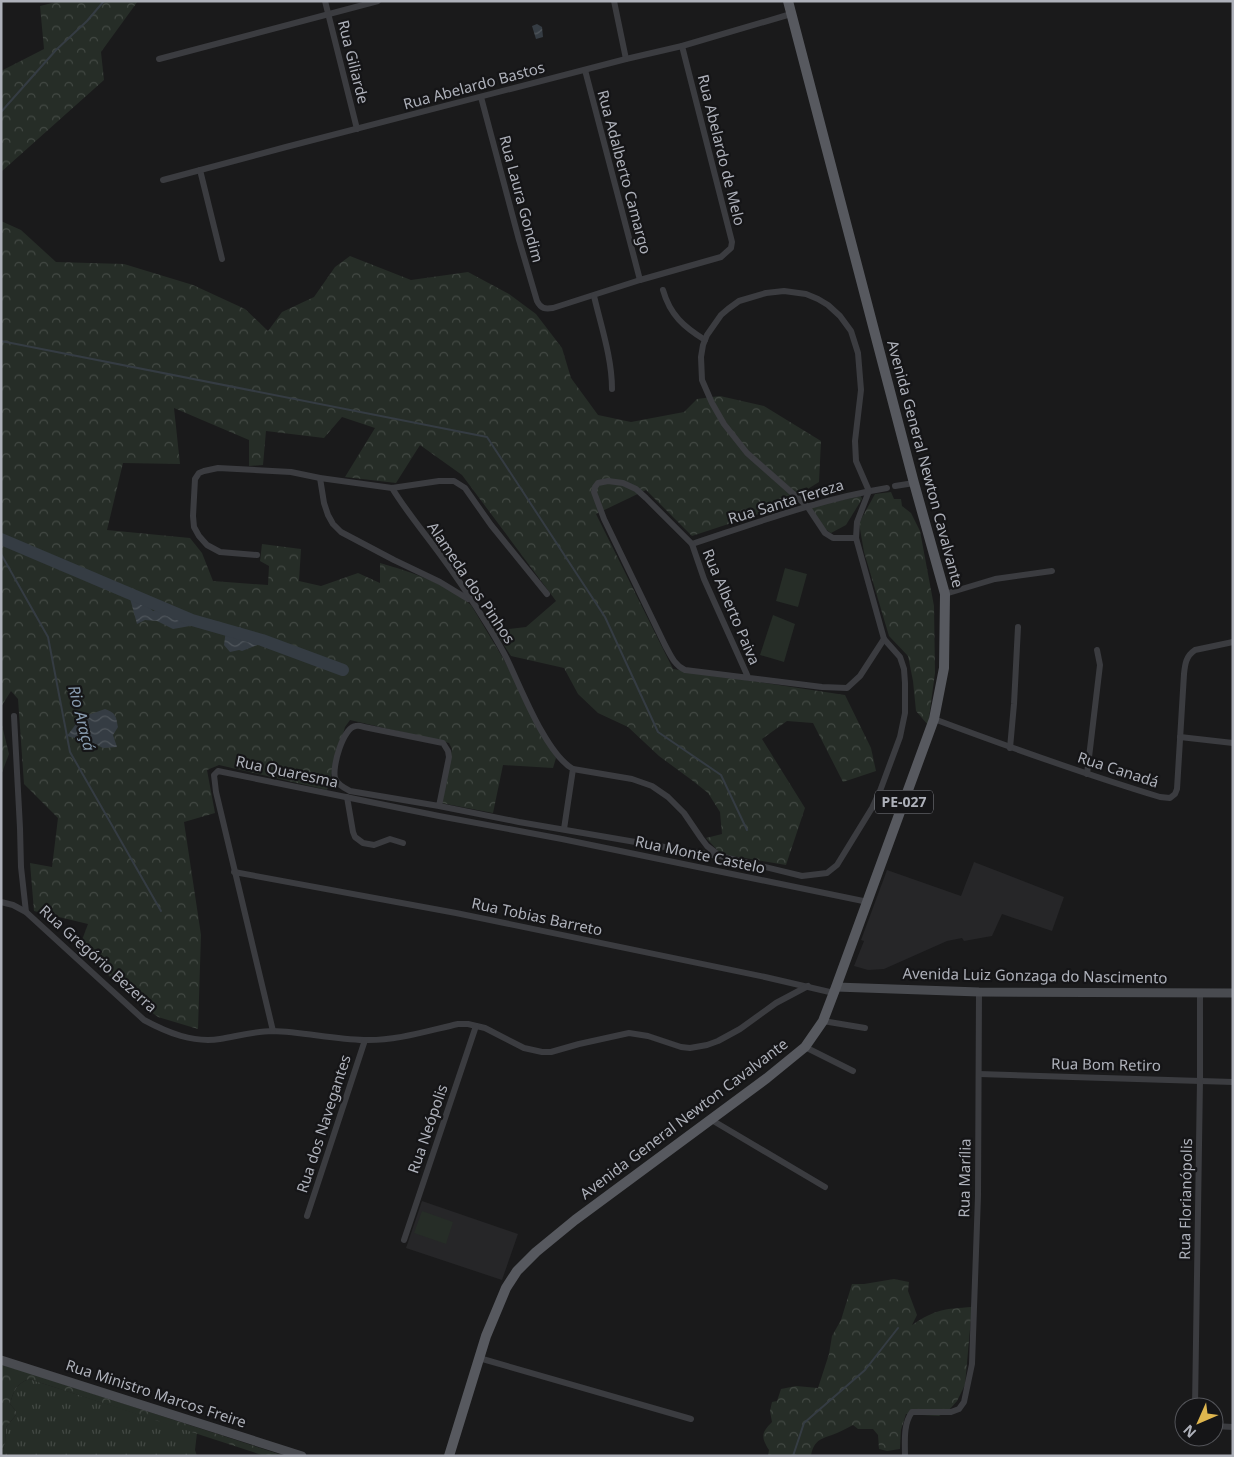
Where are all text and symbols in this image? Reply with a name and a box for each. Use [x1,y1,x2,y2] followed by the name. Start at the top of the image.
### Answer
[334,18,374,106] street label: Rua Giliarde
[401,57,547,114] street label: Rua Abelardo Bastos
[693,72,750,227] street label: Rua Abelardo de Melo
[593,88,656,256] street label: Rua Adalberto Camargo
[495,133,549,265] street label: Rua Laura Gondim
[883,338,969,590] street label: Avenida General Newton Cavalvante
[725,474,846,528] street label: Rua Santa Tereza
[424,518,520,647] street label: Alameda dos Pinhos
[698,546,765,668] street label: Rua Alberto Paiva
[63,683,101,753] water label: Rio Araçá
[1075,747,1161,792] street label: Rua Canadá
[234,750,340,792] street label: Rua Quaresma
[875,790,933,814] road number: PE-027
[633,830,767,878] street label: Rua Monte Castelo
[470,892,604,940] street label: Rua Tobias Barreto
[36,900,162,1016] street label: Rua Gregório Bezerra
[902,963,1168,987] street label: Avenida Luiz Gonzaga do Nascimento
[575,1033,791,1203] street label: Avenida General Newton Cavalvante
[291,1052,355,1195] street label: Rua dos Navegantes
[1051,1053,1161,1075] street label: Rua Bom Retiro
[402,1081,452,1176] street label: Rua Neópolis
[953,1138,975,1218] street label: Rua Marília
[1174,1138,1196,1260] street label: Rua Florianópolis
[64,1354,249,1432] street label: Rua Ministro Marcos Freire
[1174,1397,1224,1447] north arrow
[1179,1421,1200,1442] text: N

